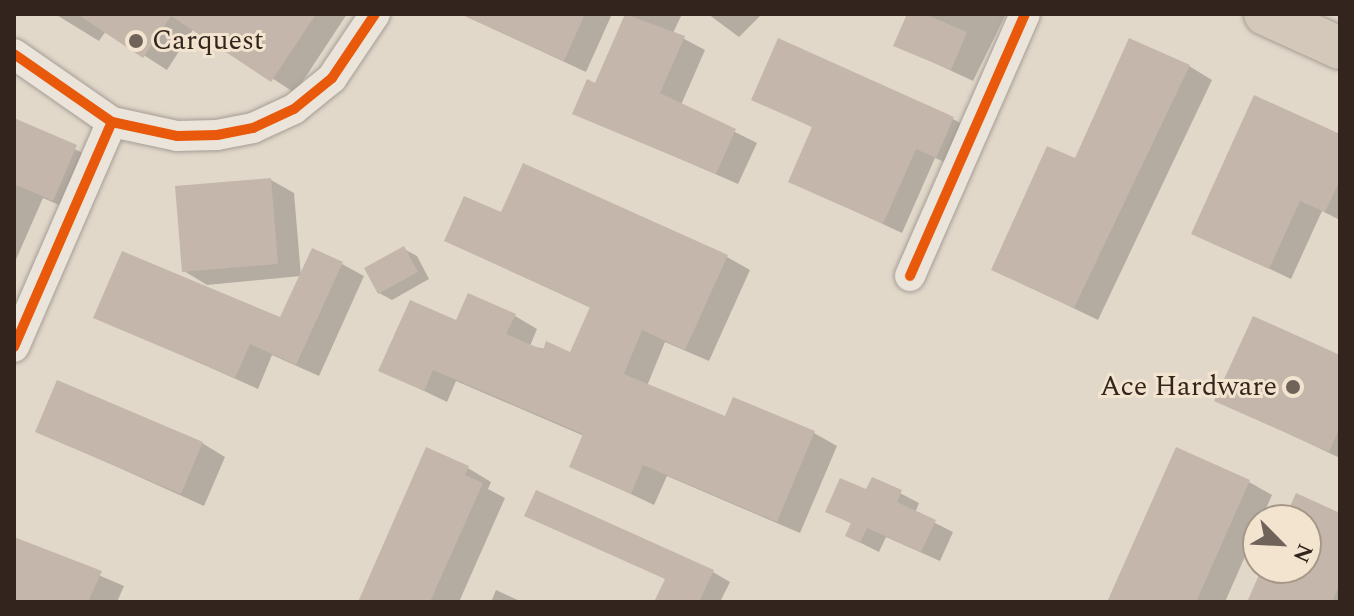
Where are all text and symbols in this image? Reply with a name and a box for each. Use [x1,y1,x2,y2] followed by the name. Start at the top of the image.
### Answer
[152,24,264,58] place label: Carquest
[127,32,145,50] marker: Carquest
[1100,370,1277,404] place label: Ace Hardware
[1284,378,1302,396] marker: Ace Hardware
[1242,504,1322,584] north arrow
[1284,538,1321,568] text: N

